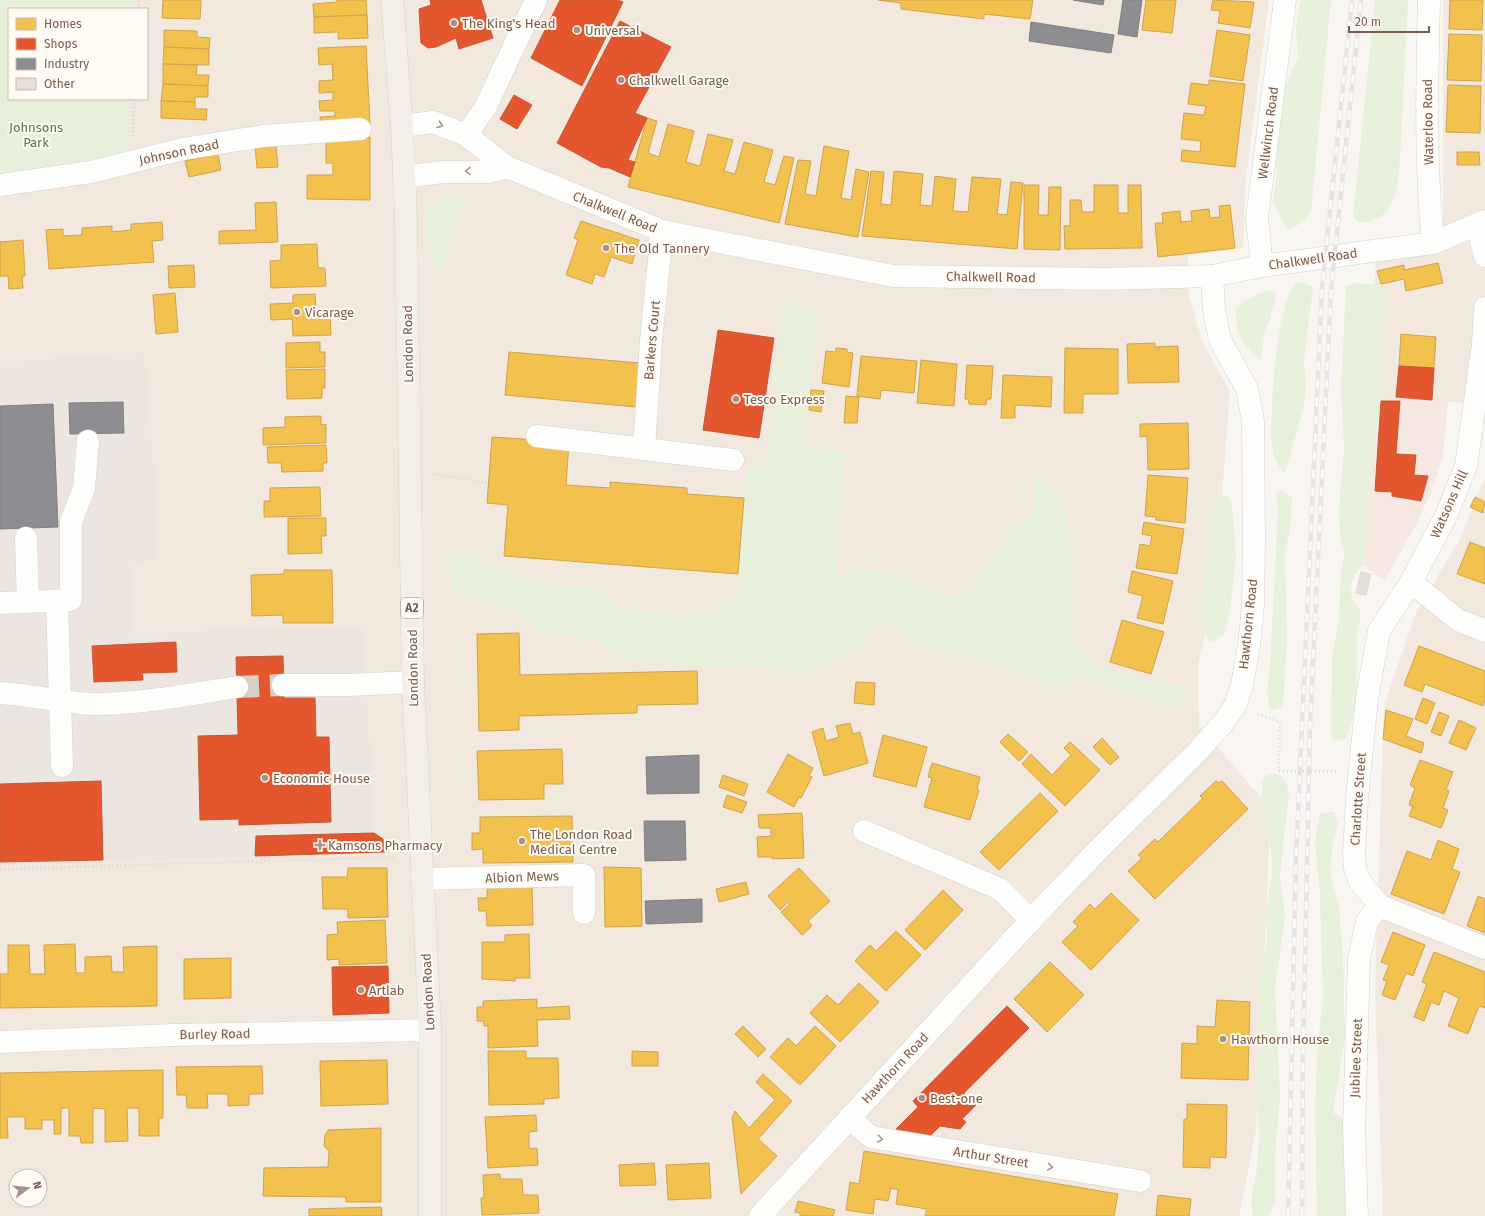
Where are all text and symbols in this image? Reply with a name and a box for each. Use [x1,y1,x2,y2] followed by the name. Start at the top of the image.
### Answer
[8,8,148,100] legend
[1349,8,1429,34] scale bar
[1355,15,1381,29] text: 20 m
[462,16,555,31] place label: The King's Head
[44,17,82,31] text: Homes
[449,18,459,28] marker: The King's Head
[585,23,640,38] place label: Universal
[572,25,582,35] marker: Universal
[44,37,78,51] text: Shops
[44,57,89,71] text: Industry
[629,73,729,88] place label: Chalkwell Garage
[616,75,626,85] marker: Chalkwell Garage
[44,77,75,91] text: Other
[1420,79,1436,165] street label: Waterloo Road
[1255,86,1281,180] street label: Wellwinch Road
[9,120,63,150] park label: Johnsons Park
[437,120,444,128] one-way arrow
[138,136,220,168] street label: Johnson Road
[465,167,471,175] one-way arrow
[571,188,659,236] street label: Chalkwell Road
[614,241,710,256] place label: The Old Tannery
[601,243,611,253] marker: The Old Tannery
[1268,245,1358,273] street label: Chalkwell Road
[946,269,1036,285] street label: Chalkwell Road
[641,299,663,380] street label: Barkers Court
[305,305,354,320] place label: Vicarage
[400,305,416,383] street label: London Road
[292,307,302,317] marker: Vicarage
[744,392,825,407] place label: Tesco Express
[731,394,741,404] marker: Tesco Express
[1427,467,1471,540] street label: Watsons Hill
[1236,578,1260,670] street label: Hawthorn Road
[401,598,423,618] road number: A2
[405,629,421,707] street label: London Road
[1347,752,1369,846] street label: Charlotte Street
[273,771,370,786] place label: Economic House
[260,773,270,783] marker: Economic House
[530,827,633,857] place label: The London Road Medical Centre
[517,836,527,846] marker: The London Road Medical Centre
[328,838,443,853] place label: Kamsons Pharmacy
[315,840,325,850] marker: Kamsons Pharmacy
[485,868,559,886] street label: Albion Mews
[418,953,438,1031] street label: London Road
[369,983,405,998] place label: Artlab
[356,985,366,995] marker: Artlab
[1347,1018,1365,1098] street label: Jubilee Street
[179,1026,251,1042] street label: Burley Road
[858,1030,932,1106] street label: Hawthorn Road
[1231,1032,1329,1047] place label: Hawthorn House
[1218,1034,1228,1044] marker: Hawthorn House
[930,1091,983,1106] place label: Best-one
[917,1093,927,1103] marker: Best-one
[877,1134,883,1143] one-way arrow
[952,1144,1030,1170] street label: Arthur Street
[1047,1162,1053,1170] one-way arrow
[8,1168,48,1208] north arrow
[30,1180,44,1191] text: N

